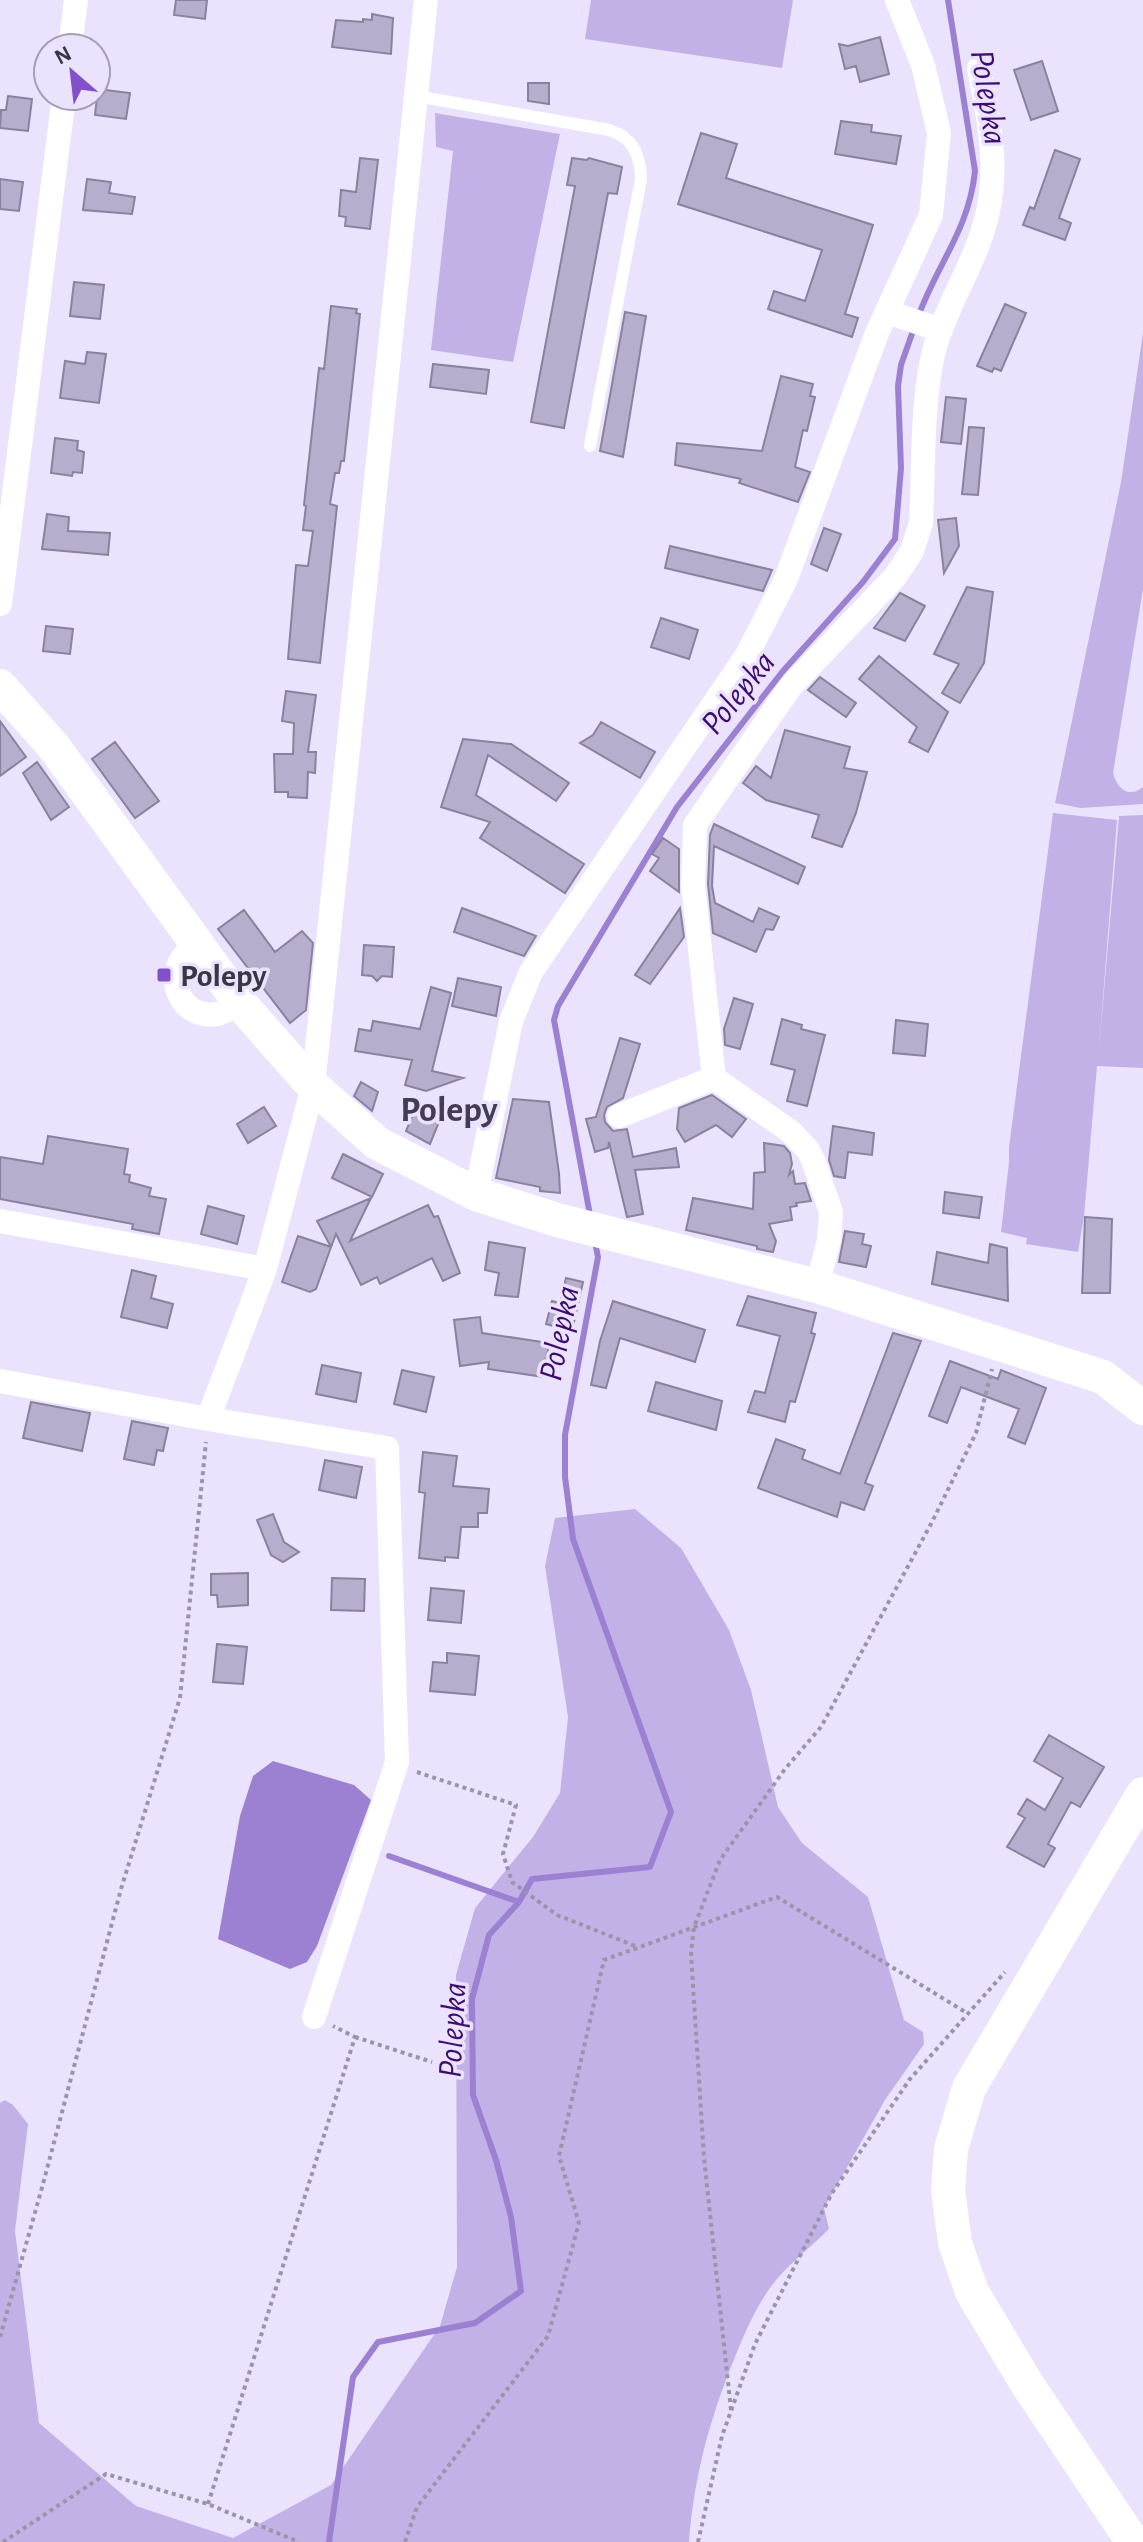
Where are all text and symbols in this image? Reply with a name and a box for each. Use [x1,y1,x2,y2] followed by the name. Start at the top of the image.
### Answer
[32,32,112,112] north arrow
[51,42,75,69] text: N
[964,47,1012,147] water label: Polepka
[695,645,782,741] water label: Polepka
[180,960,267,992] place label: Polepy
[155,966,173,984] marker: Polepy
[400,1092,499,1128] district label: Polepy
[534,1283,586,1384] water label: Polepka
[434,1981,472,2079] water label: Polepka

